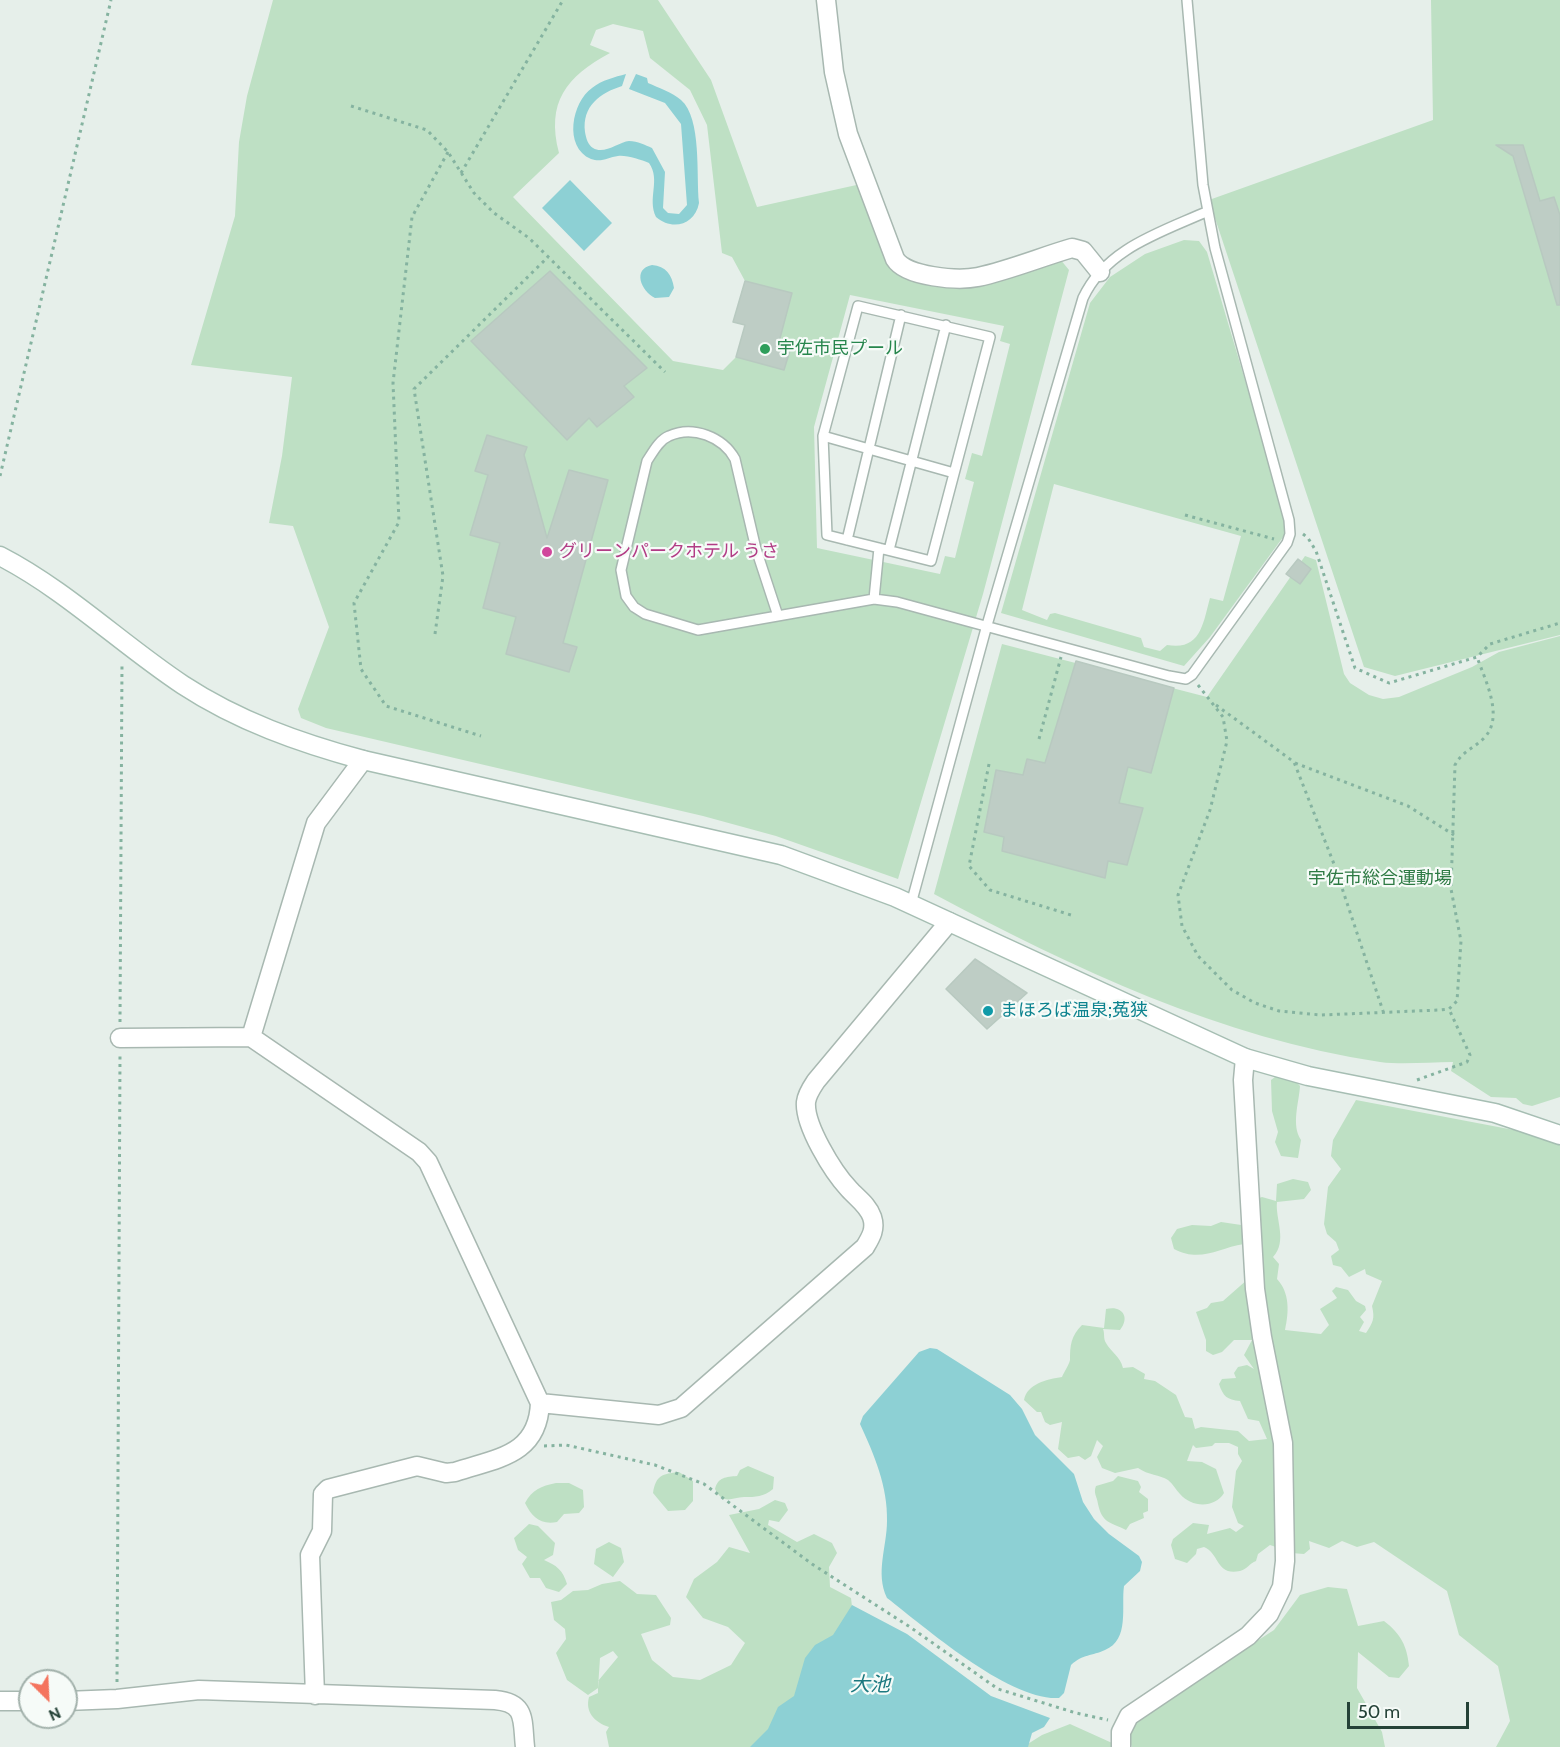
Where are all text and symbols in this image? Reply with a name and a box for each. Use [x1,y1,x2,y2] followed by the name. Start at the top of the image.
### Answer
[777,338,903,360] place label: 宇佐市民プール
[758,342,772,356] marker: 宇佐市民プール
[559,541,779,563] place label: グリーンパークホテル うさ
[540,545,554,559] marker: グリーンパークホテル うさ
[1308,868,1452,890] park label: 宇佐市総合運動場
[1000,1000,1148,1022] place label: まほろば温泉;菟狭
[981,1004,995,1018] marker: まほろば温泉;菟狭
[18,1669,78,1729] north arrow
[850,1673,890,1697] water label: 大池
[1350,1690,1472,1728] scale bar
[1358,1701,1400,1723] text: 50 m
[46,1703,64,1725] text: N

